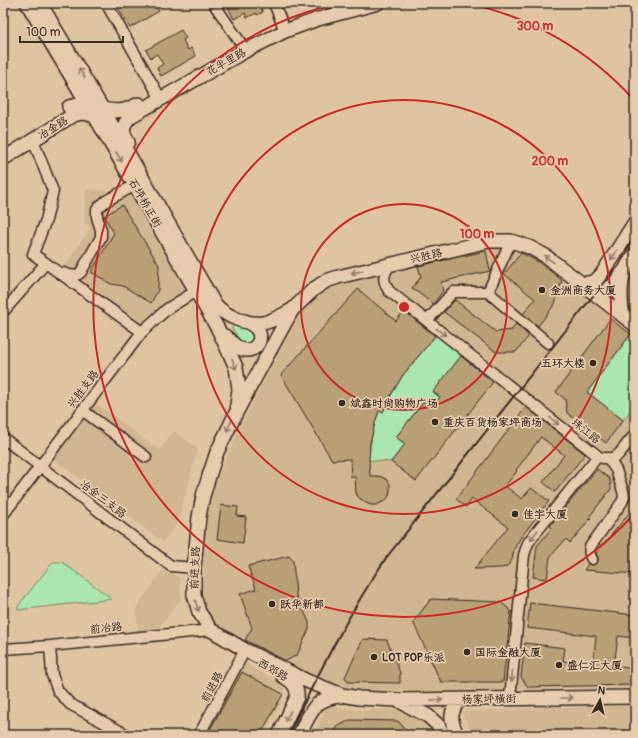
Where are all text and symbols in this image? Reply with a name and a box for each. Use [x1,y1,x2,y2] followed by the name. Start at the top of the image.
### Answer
[20,18,123,44] scale bar
[517,19,554,34] text: 300 m
[26,25,61,40] text: 100 m
[204,46,248,78] street label: 花半里路
[77,67,85,79] one-way arrow
[36,114,70,142] street label: 冶金路
[115,151,123,163] one-way arrow
[532,154,569,169] text: 200 m
[126,176,165,231] street label: 石坪桥正街
[460,227,495,242] text: 100 m
[408,246,444,266] street label: 兴胜路
[610,249,618,261] one-way arrow
[544,255,555,264] one-way arrow
[351,269,364,277] one-way arrow
[550,284,616,297] place label: 金洲商务大厦
[537,285,547,295] marker: 金洲商务大厦
[397,300,411,314] centre of rings
[436,327,447,336] one-way arrow
[541,357,585,370] place label: 五环大楼
[231,358,239,370] one-way arrow
[588,358,598,368] marker: 五环大楼
[65,368,101,410] street label: 兴胜支路
[350,397,438,410] place label: 斌鑫时尚购物广场
[337,398,347,408] marker: 斌鑫时尚购物广场
[443,416,542,429] place label: 重庆百货杨家坪商场
[569,416,603,446] street label: 珠江路
[430,417,440,427] marker: 重庆百货杨家坪商场
[549,417,560,425] one-way arrow
[225,420,233,432] one-way arrow
[77,477,129,521] street label: 冶金三支路
[523,508,567,521] place label: 佳宇大厦
[510,509,520,519] marker: 佳宇大厦
[530,530,538,541] one-way arrow
[188,546,202,590] street label: 前进支路
[280,598,324,611] place label: 跃华新都
[267,599,277,609] marker: 跃华新都
[194,600,201,613] one-way arrow
[89,620,123,636] street label: 前冶路
[475,646,541,659] place label: 国际金融大厦
[462,647,472,657] marker: 国际金融大厦
[382,651,445,664] place label: LOT POP乐派
[369,652,379,662] marker: LOT POP乐派
[255,656,291,684] street label: 西郊路
[567,659,622,672] place label: 盛仁汇大厦
[554,660,564,670] marker: 盛仁汇大厦
[199,669,225,705] street label: 前进路
[509,669,516,682] one-way arrow
[580,680,620,720] north arrow
[597,684,606,698] text: N
[461,692,518,706] street label: 杨家坪横街
[560,694,573,702] one-way arrow
[430,696,443,703] one-way arrow
[284,710,292,722] one-way arrow

